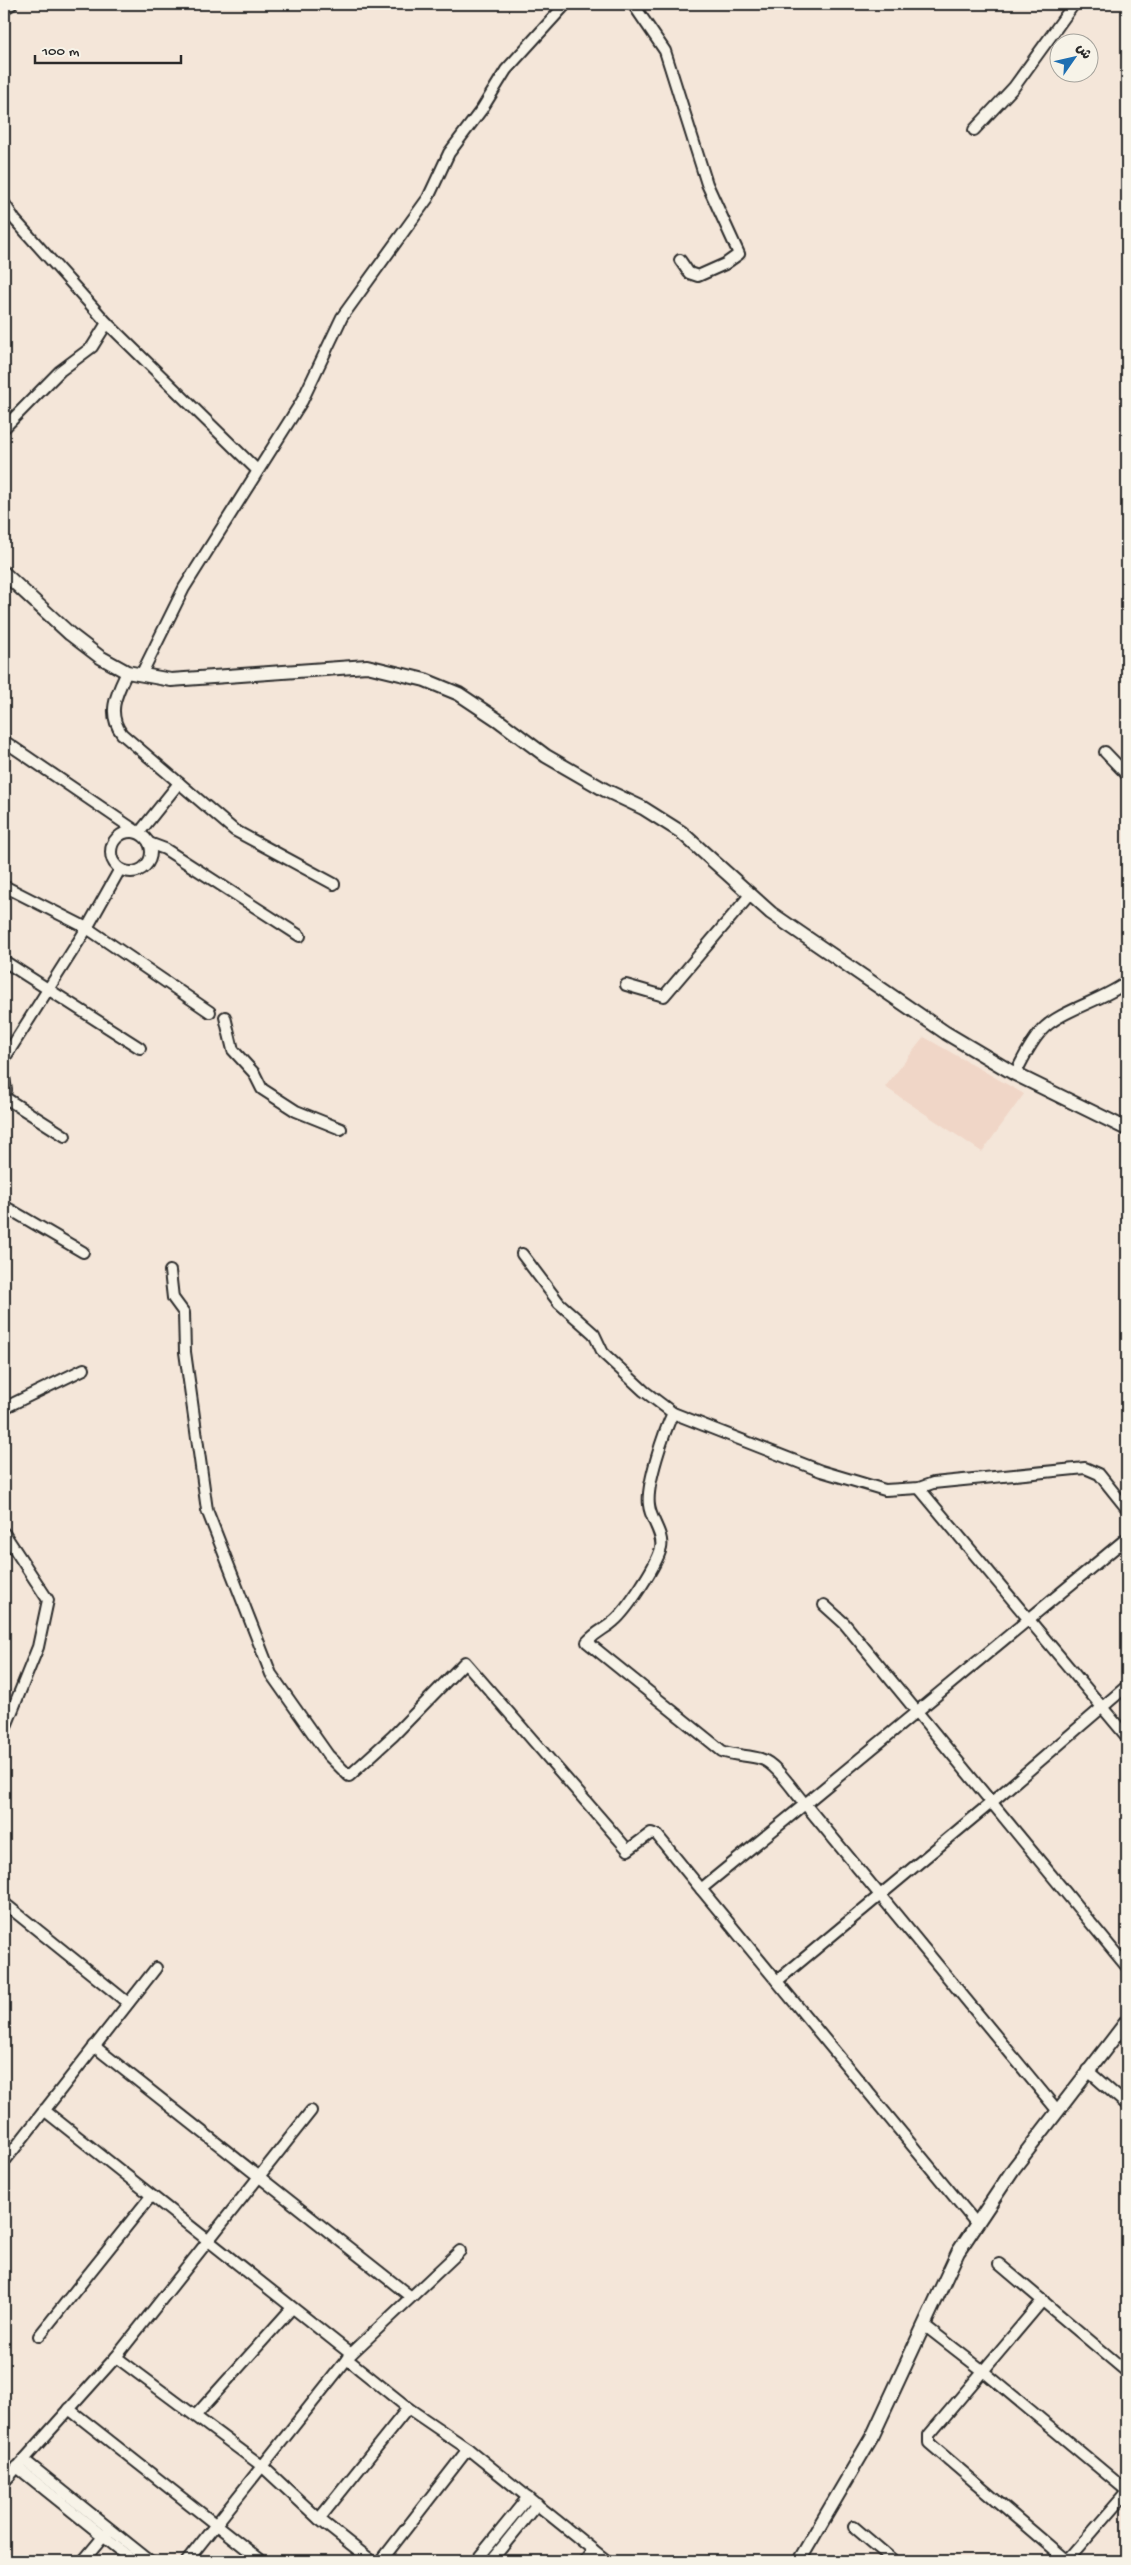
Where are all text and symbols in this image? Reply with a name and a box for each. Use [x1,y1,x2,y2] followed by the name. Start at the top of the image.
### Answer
[35,32,181,64] scale bar
[1048,32,1098,82] north arrow
[1071,41,1094,63] text: ش
[41,43,80,61] text: 100 m

